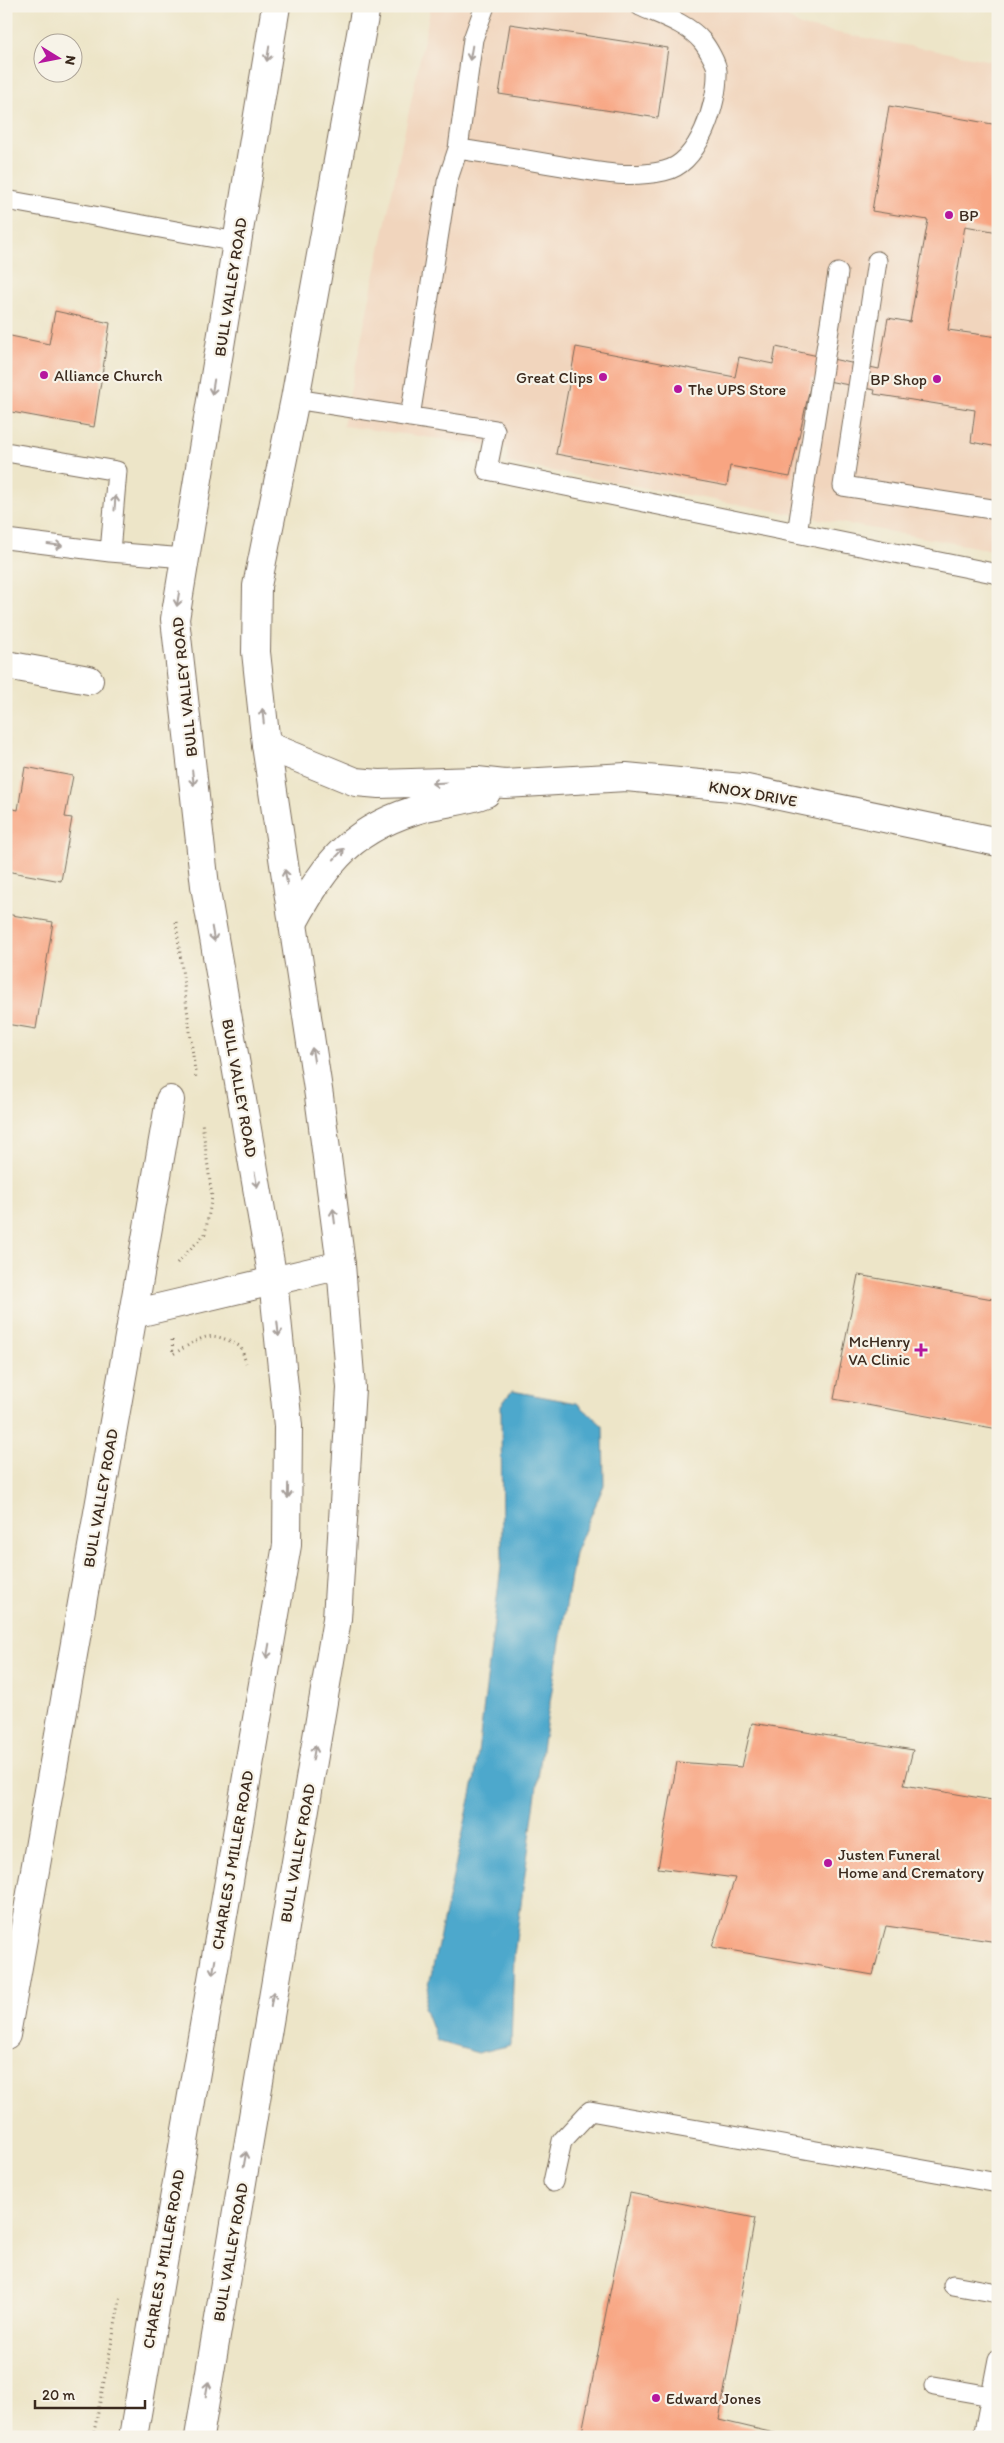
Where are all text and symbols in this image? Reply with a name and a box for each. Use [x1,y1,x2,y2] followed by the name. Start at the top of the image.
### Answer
[32,32,82,82] north arrow
[465,45,475,61] one-way arrow
[263,46,273,62] one-way arrow
[61,54,80,66] text: N
[959,206,978,225] place label: BP
[943,209,955,221] marker: BP
[210,216,251,358] street label: BULL VALLEY ROAD
[54,366,163,385] place label: Alliance Church
[516,368,593,387] place label: Great Clips
[38,369,50,381] marker: Alliance Church
[870,370,927,389] place label: BP Shop
[597,371,609,383] marker: Great Clips
[931,373,943,385] marker: BP Shop
[208,379,218,395] one-way arrow
[688,380,786,399] place label: The UPS Store
[672,383,684,395] marker: The UPS Store
[111,495,120,511] one-way arrow
[46,540,62,550] one-way arrow
[172,591,182,607] one-way arrow
[168,616,201,758] street label: BULL VALLEY ROAD
[258,709,268,725] one-way arrow
[188,770,198,786] one-way arrow
[707,776,799,811] street label: KNOX DRIVE
[431,778,447,787] one-way arrow
[333,847,345,860] one-way arrow
[281,870,291,886] one-way arrow
[208,925,218,941] one-way arrow
[218,1017,261,1159] street label: BULL VALLEY ROAD
[308,1048,318,1064] one-way arrow
[251,1172,261,1188] one-way arrow
[329,1209,339,1225] one-way arrow
[273,1320,283,1336] one-way arrow
[848,1332,910,1369] place label: McHenry VA Clinic
[914,1343,928,1357] marker: McHenry VA Clinic
[79,1427,122,1569] street label: BULL VALLEY ROAD
[283,1482,292,1498] one-way arrow
[263,1643,273,1659] one-way arrow
[309,1745,319,1761] one-way arrow
[207,1769,258,1951] street label: CHARLES J MILLER ROAD
[276,1782,319,1924] street label: BULL VALLEY ROAD
[838,1845,984,1882] place label: Justen Funeral Home and Crematory
[822,1857,834,1869] marker: Justen Funeral Home and Crematory
[208,1958,218,1974] one-way arrow
[268,1992,278,2008] one-way arrow
[241,2152,251,2168] one-way arrow
[138,2168,189,2350] street label: CHARLES J MILLER ROAD
[209,2181,252,2323] street label: BULL VALLEY ROAD
[35,2378,145,2410] scale bar
[202,2381,212,2397] one-way arrow
[42,2386,76,2404] text: 20 m
[666,2389,761,2408] place label: Edward Jones
[650,2392,662,2404] marker: Edward Jones

